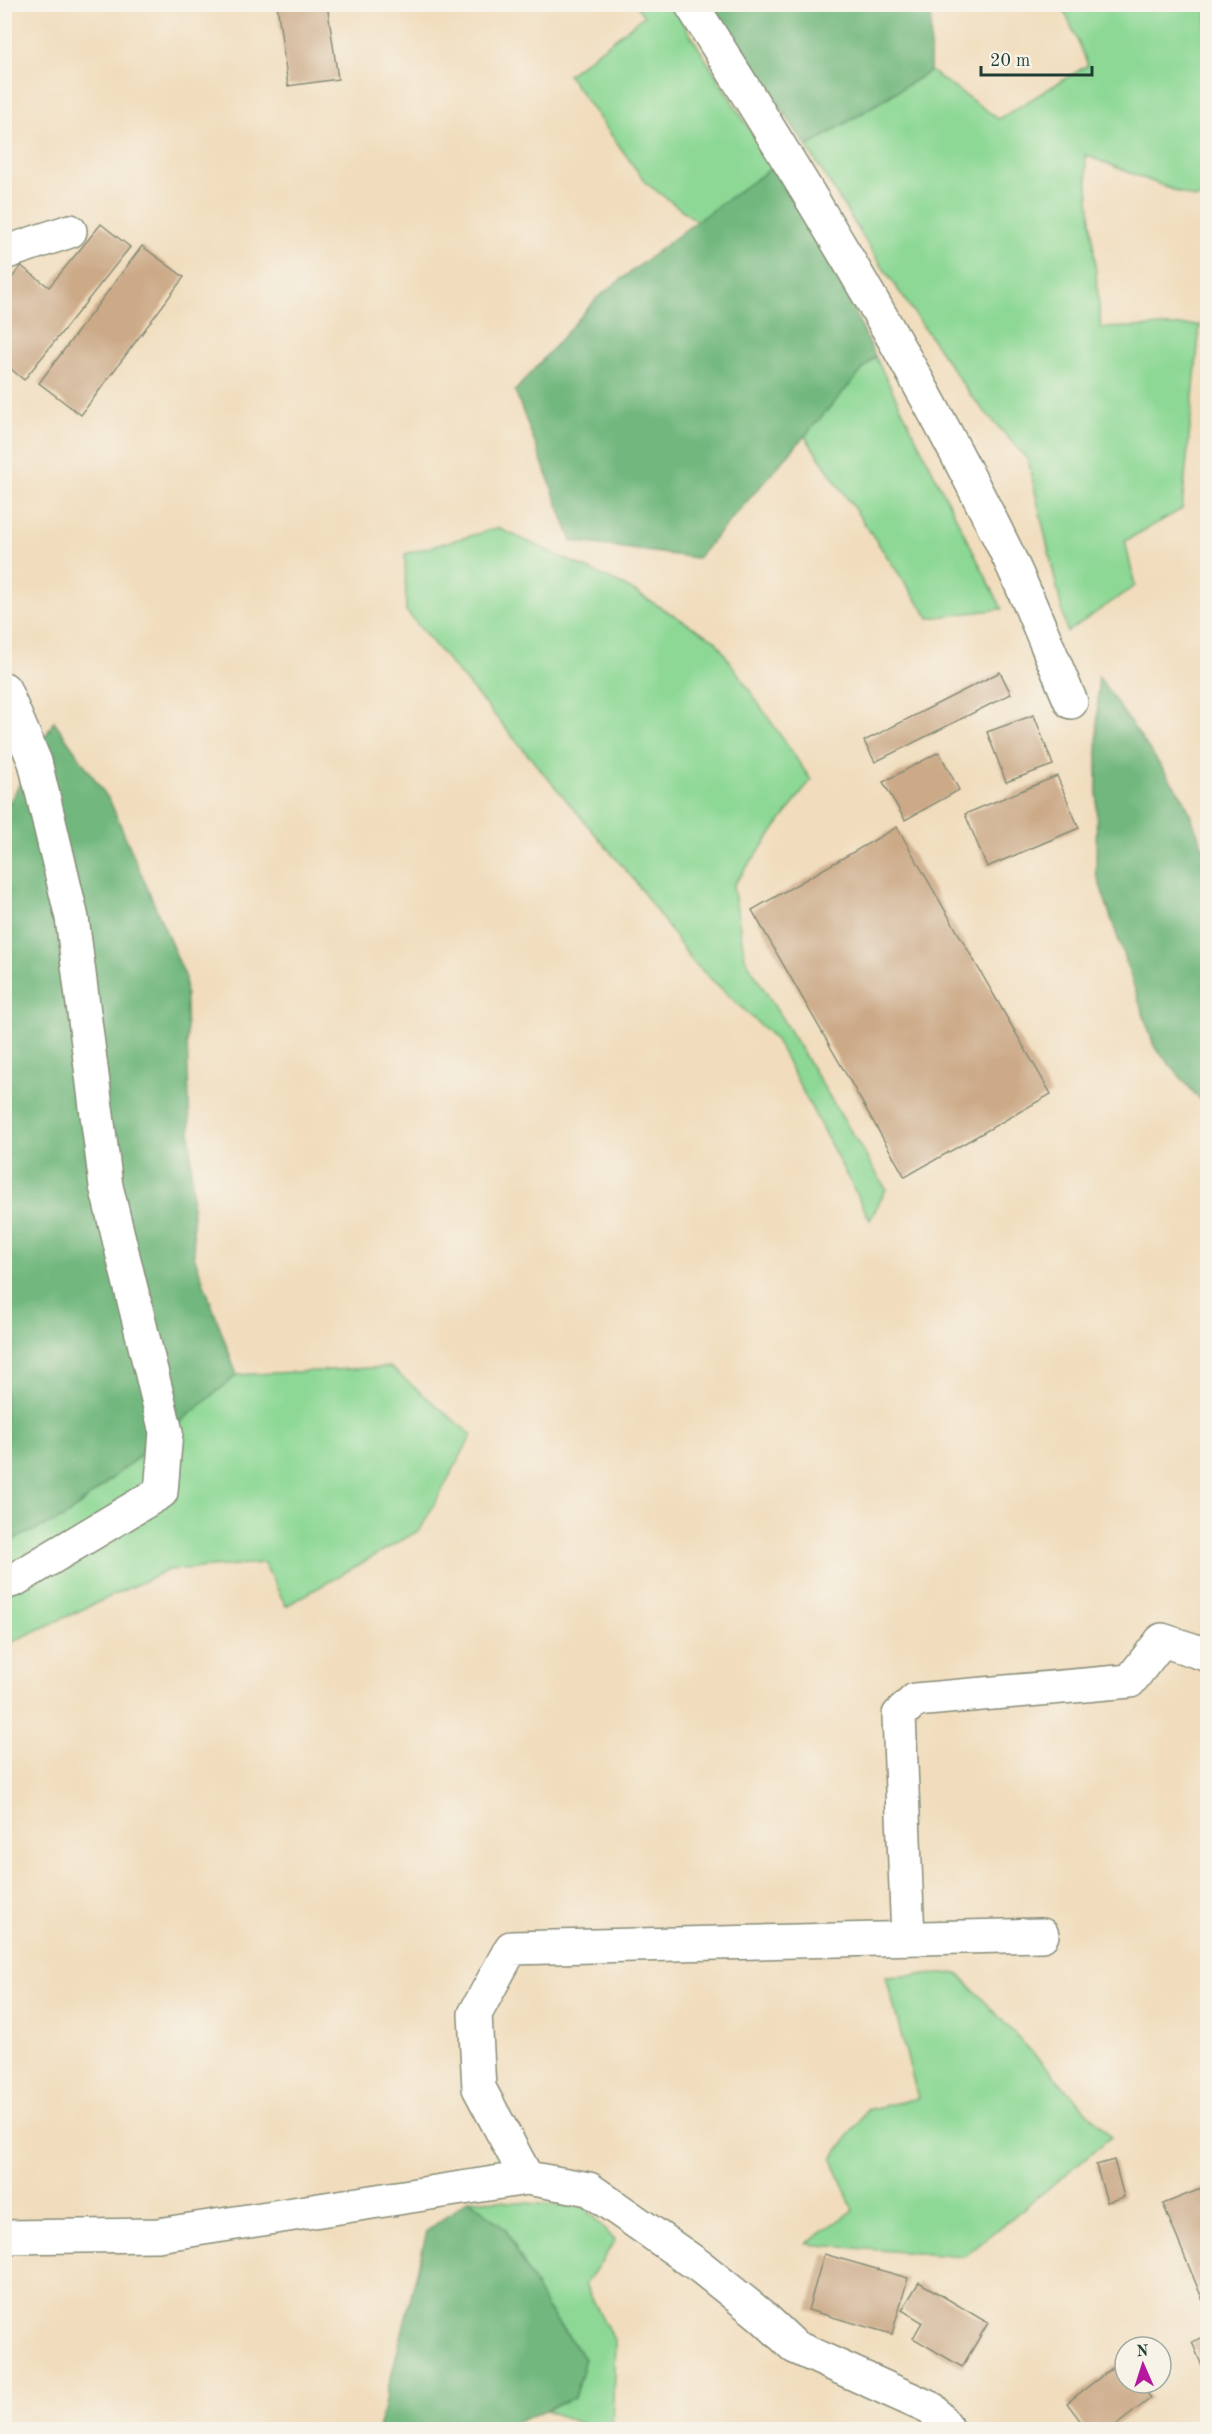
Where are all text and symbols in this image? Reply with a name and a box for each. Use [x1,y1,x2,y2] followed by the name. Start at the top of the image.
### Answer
[981,39,1092,77] scale bar
[990,52,1030,70] text: 20 m
[1113,2335,1173,2395] north arrow
[1136,2344,1150,2360] text: N

